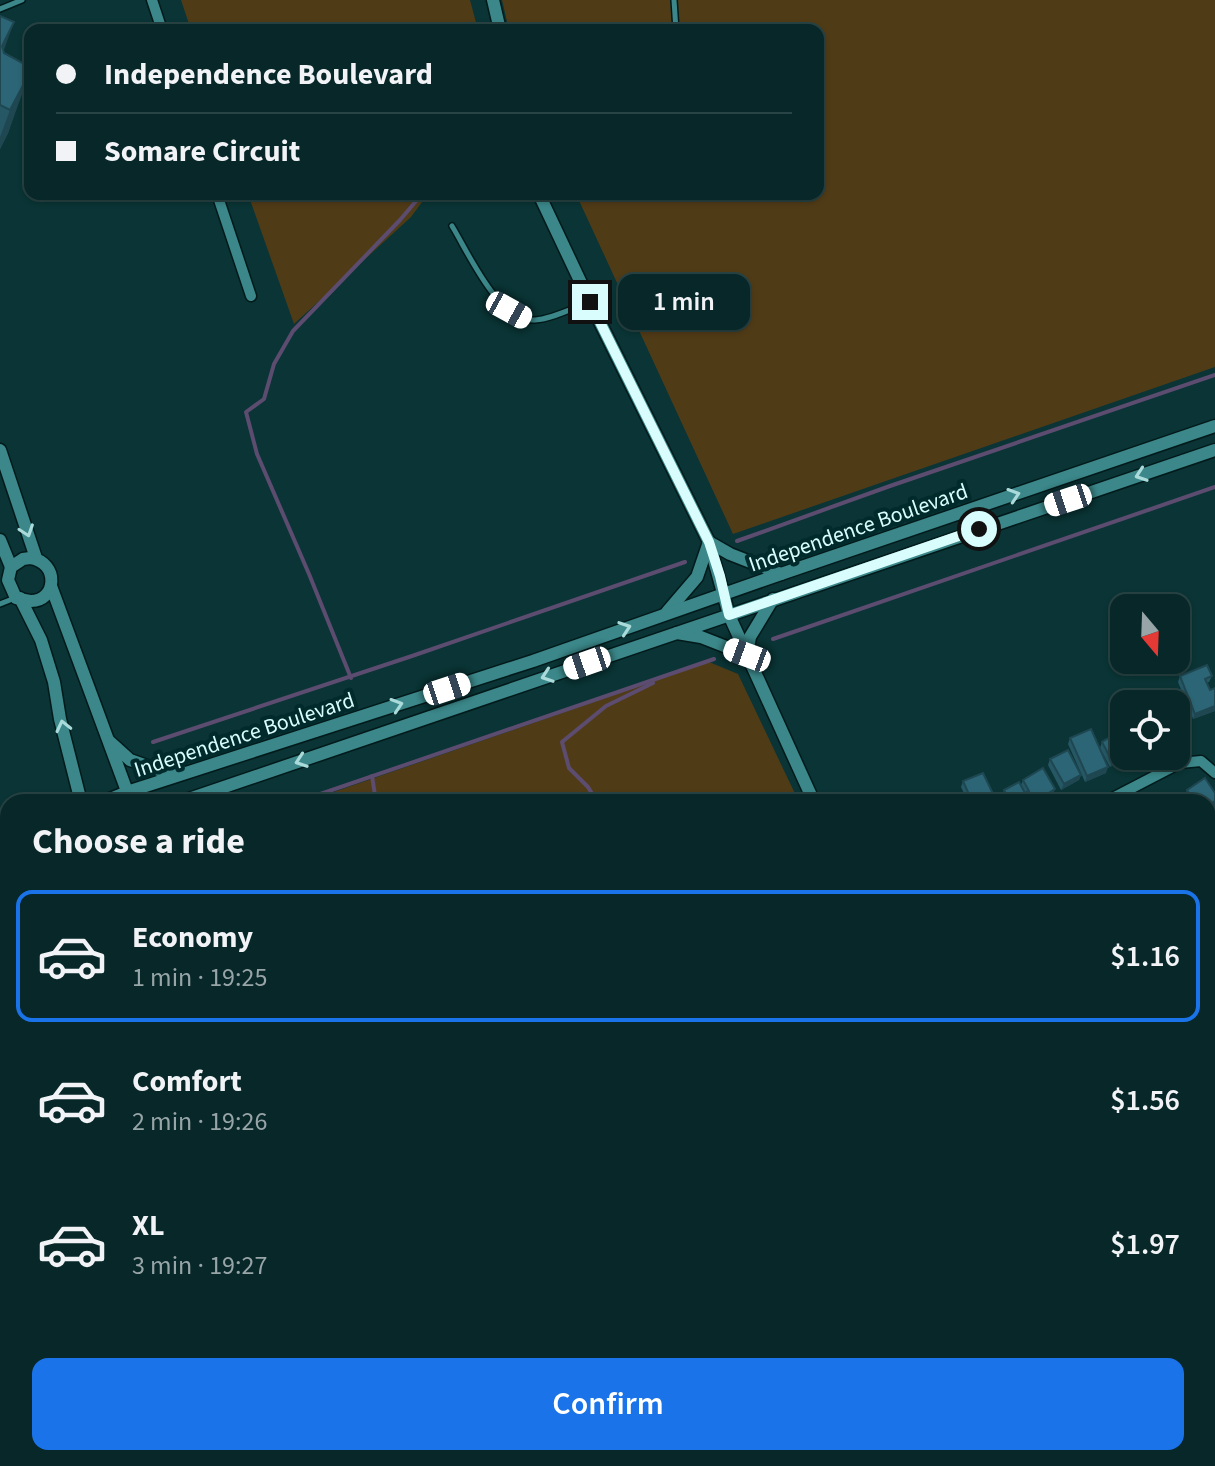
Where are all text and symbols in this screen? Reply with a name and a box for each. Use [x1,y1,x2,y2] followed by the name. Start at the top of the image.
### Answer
[104,53,433,96] text: Independence Boulevard
[104,130,300,173] text: Somare Circuit
[618,274,750,330] callout: 1 min
[653,283,715,320] text: 1 min
[572,284,608,320] route end
[482,288,536,332] car
[1135,465,1149,481] one-way arrow
[744,475,972,581] street label: Independence Boulevard
[1041,481,1095,519] car
[1006,489,1020,505] one-way arrow
[961,511,997,547] route start
[17,523,33,537] one-way arrow
[1110,594,1190,674] north arrow
[1110,594,1190,770] map controls
[618,622,632,638] one-way arrow
[720,636,774,674] car
[560,644,614,682] car
[541,667,555,683] one-way arrow
[420,670,474,708] car
[130,684,359,786] street label: Independence Boulevard
[1110,690,1190,770] button: locate
[389,699,403,715] one-way arrow
[55,720,72,734] one-way arrow
[295,751,309,767] one-way arrow
[32,816,245,867] text: Choose a ride
[132,916,253,959] text: Economy
[36,920,108,992] icon: car
[1110,935,1180,978] text: $1.16
[132,959,267,996] text: 1 min · 19:25
[132,1060,242,1103] text: Comfort
[36,1064,108,1136] icon: car
[1110,1079,1180,1122] text: $1.56
[132,1103,267,1140] text: 2 min · 19:26
[132,1204,165,1247] text: XL
[36,1208,108,1280] icon: car
[1110,1223,1180,1266] text: $1.97
[132,1247,267,1284] text: 3 min · 19:27
[32,1358,1184,1450] button: Confirm

